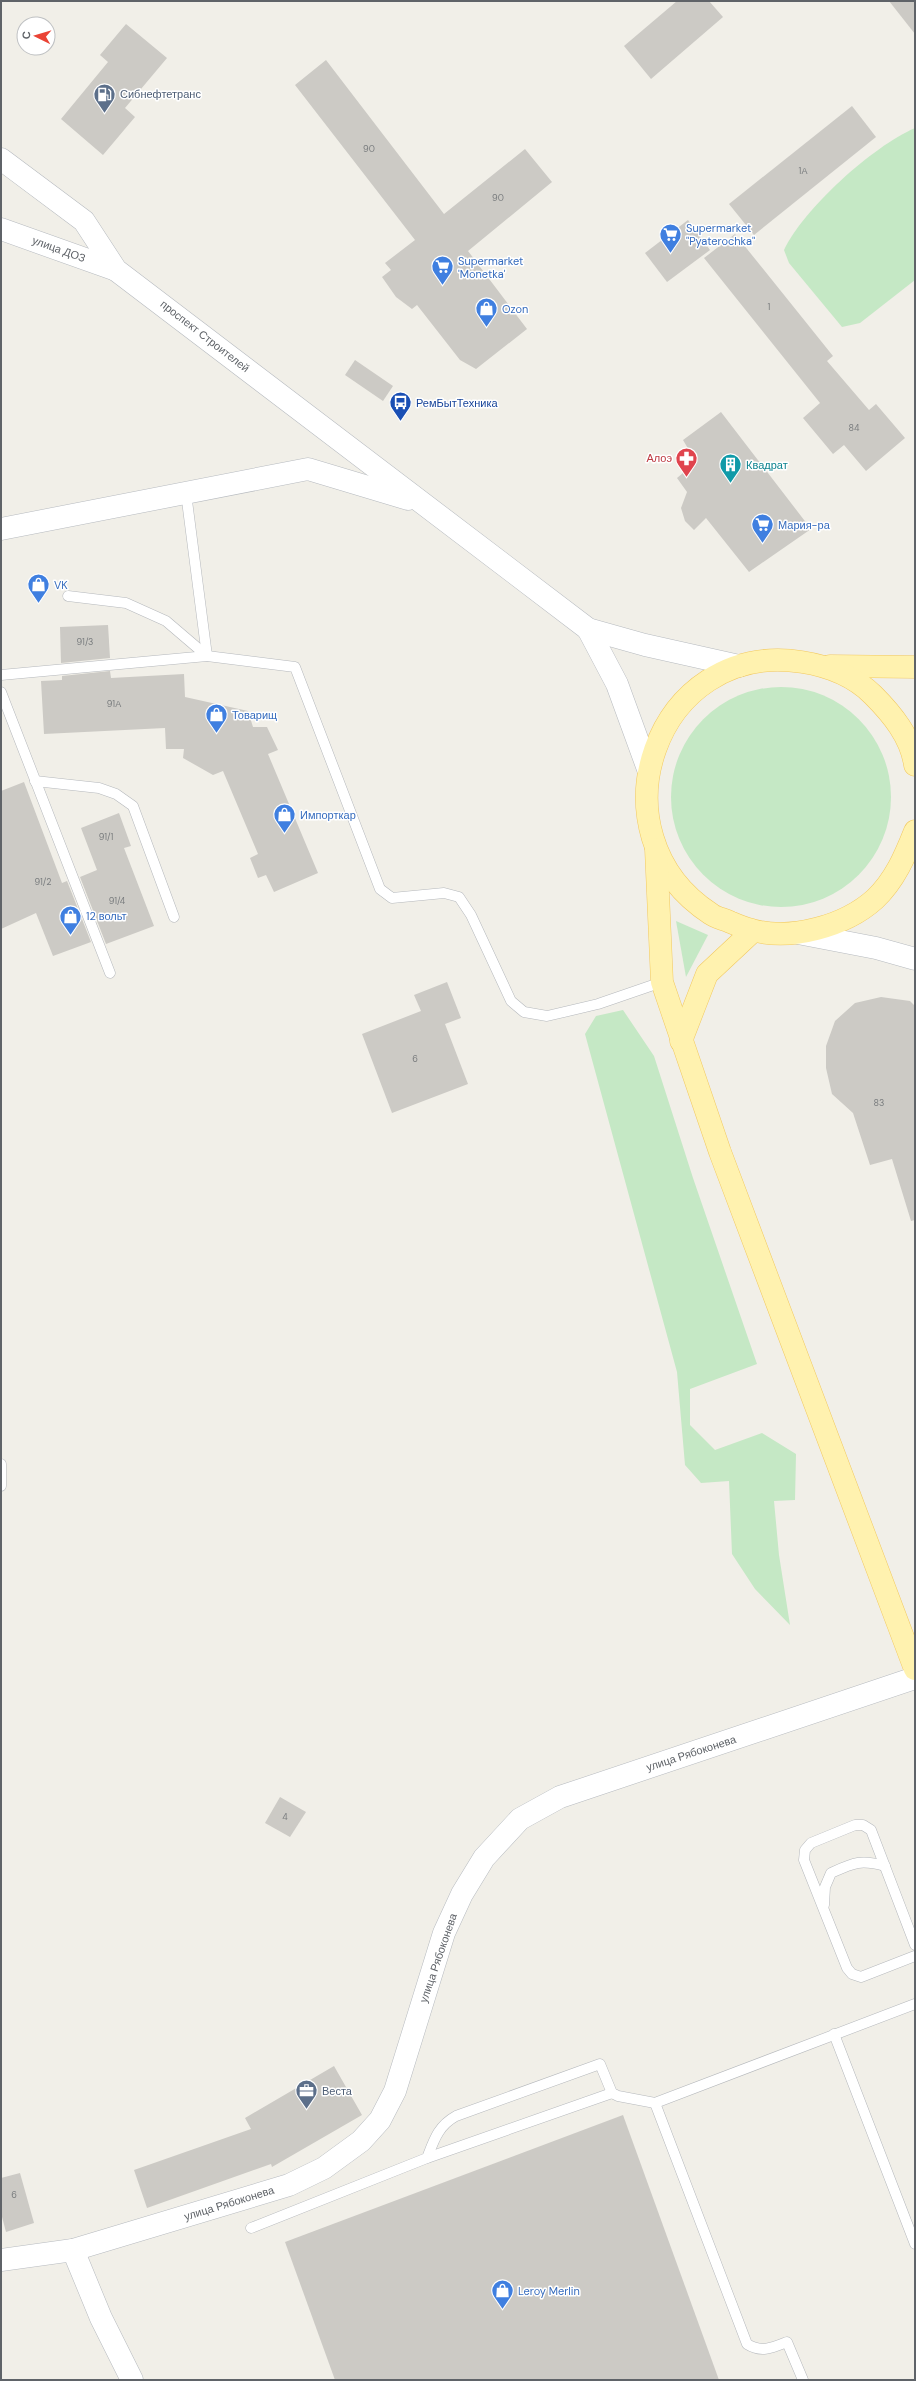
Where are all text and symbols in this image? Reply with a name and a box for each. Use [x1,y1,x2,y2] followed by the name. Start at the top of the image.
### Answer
[16,16,56,56] north arrow
[19,31,33,40] text: С
[91,81,117,114] fuel station icon: Сибнефтетранс
[120,87,201,101] place label: Сибнефтетранс
[363,143,375,155] house number: 90
[799,165,807,177] house number: 1А
[492,192,504,204] house number: 90
[657,221,683,254] supermarket icon: Supermarket "Pyaterochka"
[686,221,755,248] place label: Supermarket "Pyaterochka"
[30,233,88,265] street label: улица ДОЗ
[429,254,455,287] supermarket icon: Supermarket 'Monetka'
[458,254,523,281] place label: Supermarket 'Monetka'
[474,296,500,329] shop icon: Ozon
[158,297,252,375] street label: проспект Строителей
[768,301,771,313] house number: 1
[502,302,528,316] place label: Ozon
[387,390,413,423] bus stop icon: РемБытТехника
[416,396,498,410] place label: РемБытТехника
[849,422,860,434] house number: 84
[674,445,700,478] pharmacy icon: Алоэ
[646,451,672,465] place label: Алоэ
[717,452,743,485] building icon: Квадрат
[746,458,788,472] place label: Квадрат
[750,512,776,545] supermarket icon: Мария-ра
[778,518,831,532] place label: Мария-ра
[25,572,51,605] shop icon: VK
[54,578,68,592] place label: VK
[77,636,93,648] house number: 91/3
[107,698,121,710] house number: 91А
[204,702,230,735] shop icon: Товарищ
[232,708,277,722] place label: Товарищ
[271,802,297,835] shop icon: Импорткар
[300,808,356,822] place label: Импорткар
[99,831,114,843] house number: 91/1
[34,876,52,888] house number: 91/2
[109,895,126,907] house number: 91/4
[58,903,84,936] shop icon: 12 вольт
[86,909,127,923] place label: 12 вольт
[412,1053,418,1065] house number: 6
[874,1097,884,1109] house number: 83
[644,1732,739,1774] street label: улица Рябоконева
[282,1811,288,1823] house number: 4
[416,1911,460,2005] street label: улица Рябоконева
[294,2078,320,2111] office icon: Веста
[322,2084,353,2098] place label: Веста
[182,2182,277,2223] street label: улица Рябоконева
[11,2189,17,2201] house number: 6
[489,2278,515,2311] shop icon: Leroy Merlin
[518,2284,580,2298] place label: Leroy Merlin

